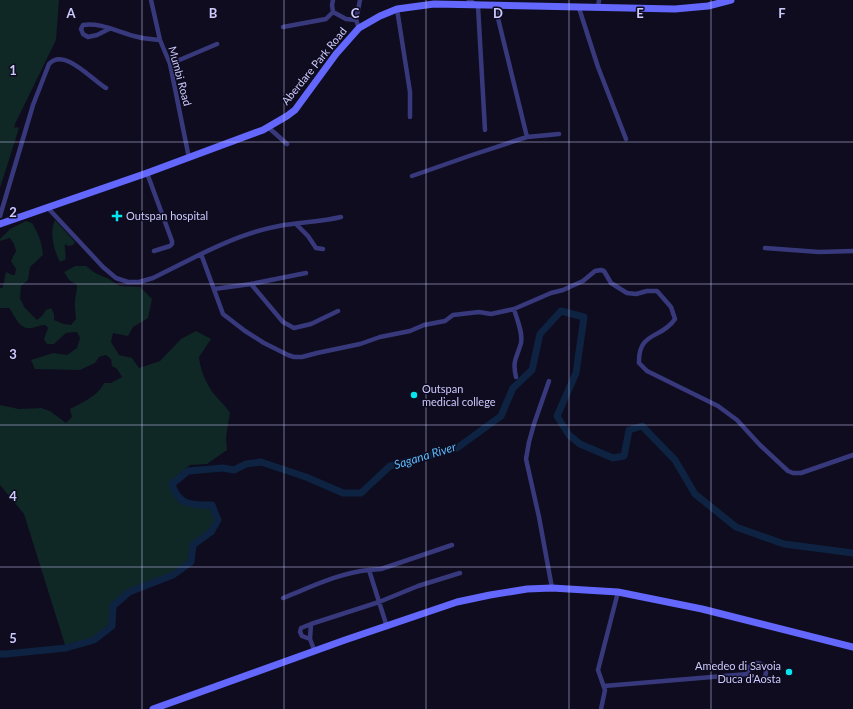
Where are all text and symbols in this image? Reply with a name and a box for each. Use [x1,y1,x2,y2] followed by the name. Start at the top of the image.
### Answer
[65,5,76,21] text: A
[209,5,218,21] text: B
[351,5,360,21] text: C
[493,5,503,21] text: D
[636,5,644,21] text: E
[778,5,786,21] text: F
[278,24,349,107] street label: Aberdare Park Road
[166,45,195,107] street label: Mumbi Road
[9,62,17,78] text: 1
[9,204,17,220] text: 2
[126,209,208,222] place label: Outspan hospital
[111,210,123,222] marker: Outspan hospital
[9,346,17,362] text: 3
[422,382,496,408] place label: Outspan medical college
[409,390,419,400] marker: Outspan medical college
[392,439,459,472] water label: Sagana River
[9,488,17,504] text: 4
[9,630,17,646] text: 5
[695,659,781,685] place label: Amedeo di Savoia Duca d’Aosta
[784,667,794,677] marker: Amedeo di Savoia Duca d’Aosta

